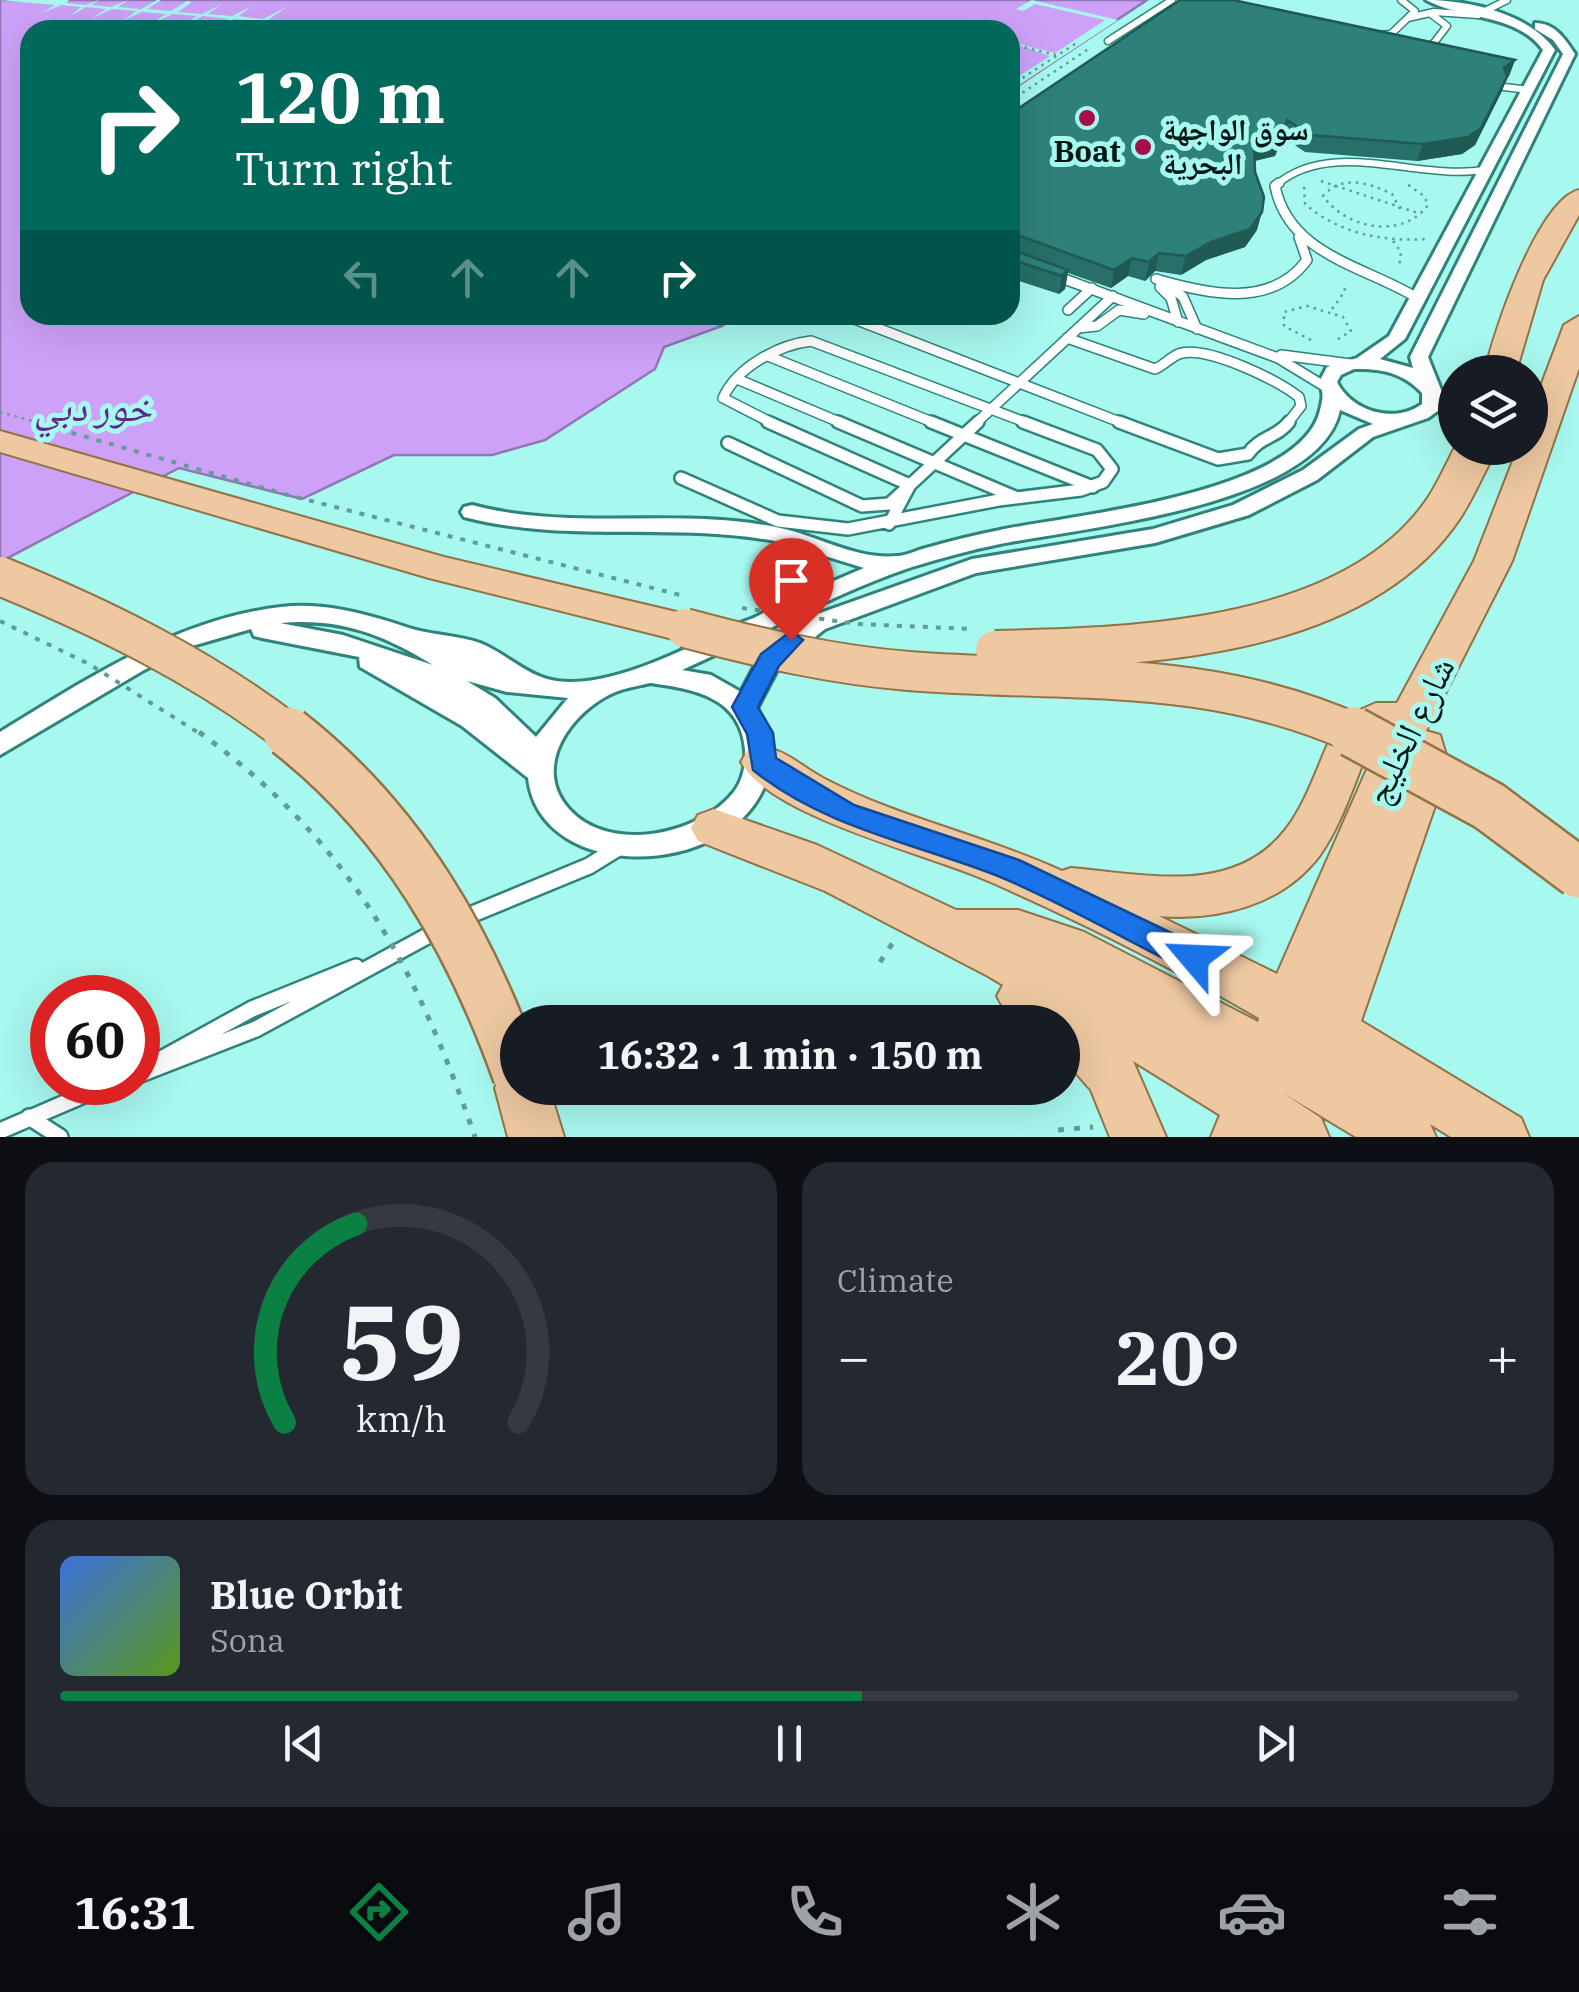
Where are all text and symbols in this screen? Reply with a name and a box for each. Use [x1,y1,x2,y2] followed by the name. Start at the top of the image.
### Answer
[235,51,445,142] text: 120 m
[70,60,200,190] icon: right
[1076,107,1098,129] marker: Boat
[1163,109,1309,182] place label: سوق الواجهة البحرية
[1053,131,1121,170] place label: Boat
[1132,136,1154,158] marker: سوق الواجهة البحرية
[235,139,453,197] text: Turn right
[335,250,390,305] icon: left
[440,250,495,305] icon: ahead
[545,250,600,305] icon: ahead
[650,250,705,305] icon: right
[1438,355,1548,465] map controls
[1438,355,1548,465] button: layers
[35,382,152,438] water label: خور دبي
[749,538,834,641] pin
[764,553,819,608] icon: arrive
[1354,649,1464,812] street label: شارع الخليج
[1142,906,1246,1010] position arrow
[30,975,160,1105] speed limit sign: 60
[597,1030,983,1079] text: 16:32 · 1 min · 150 m
[837,1259,954,1301] text: Climate
[339,1273,463,1409] text: 59
[1115,1308,1241,1406] text: 20°
[837,1321,870,1392] text: −
[1486,1321,1519,1392] text: +
[356,1395,446,1442] text: km/h
[210,1570,402,1619] text: Blue Orbit
[210,1619,285,1661] text: Sona
[276,1716,331,1771] icon: previous
[762,1716,817,1771] icon: pause
[1248,1716,1303,1771] icon: next
[344,1877,414,1947] icon: directions
[562,1877,632,1947] icon: music
[780,1877,850,1947] icon: phone
[998,1877,1068,1947] icon: climate
[1217,1877,1287,1947] icon: car
[1435,1877,1505,1947] icon: filters
[74,1883,196,1941] text: 16:31

